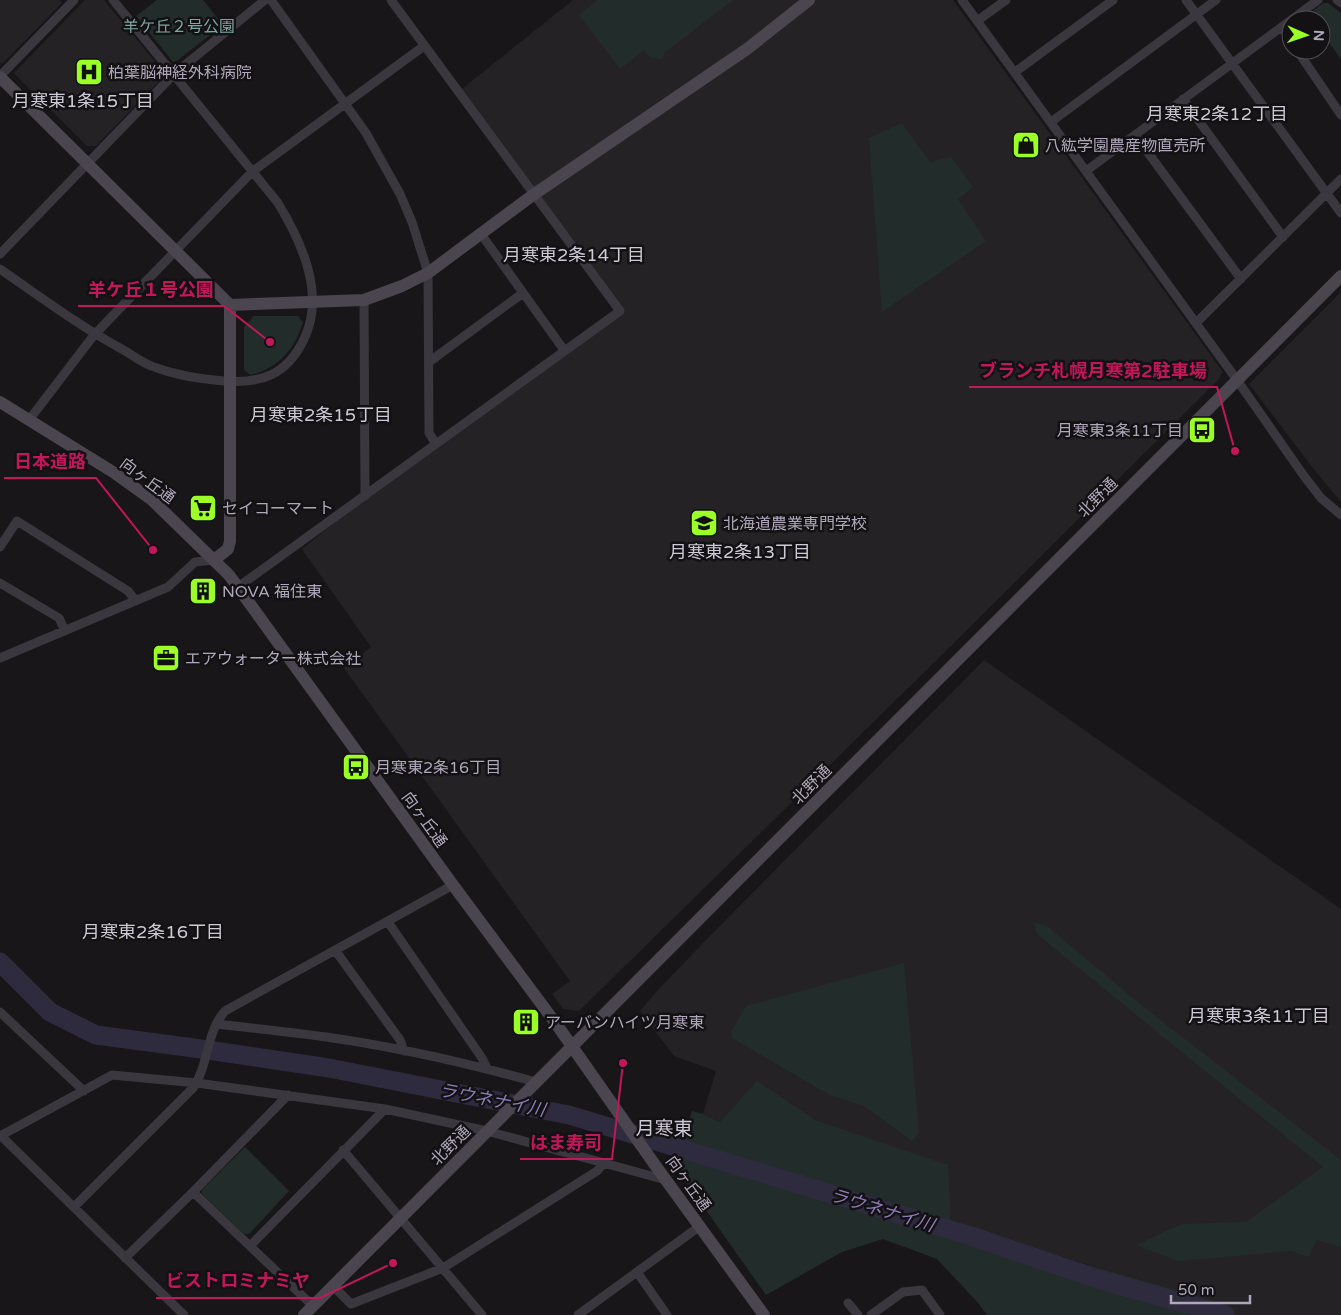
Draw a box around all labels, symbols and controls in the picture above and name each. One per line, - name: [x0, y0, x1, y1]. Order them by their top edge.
- north arrow: [1281, 10, 1331, 60]
- park label: 羊ケ丘２号公園: [123, 17, 235, 37]
- text: N: [1310, 30, 1327, 41]
- hospital icon: 柏葉脳神経外科病院: [74, 57, 104, 87]
- place label: 柏葉脳神経外科病院: [108, 63, 252, 83]
- district label: 月寒東1条15丁目: [12, 90, 154, 112]
- district label: 月寒東2条12丁目: [1146, 103, 1288, 125]
- shop icon: 八紘学園農産物直売所: [1011, 130, 1041, 160]
- place label: 八紘学園農産物直売所: [1045, 136, 1205, 156]
- district label: 月寒東2条14丁目: [503, 244, 645, 266]
- callout: 羊ケ丘１号公園: [78, 273, 224, 306]
- text: 羊ケ丘１号公園: [88, 279, 214, 301]
- callout: ブランチ札幌月寒第2駐車場: [969, 354, 1217, 387]
- text: ブランチ札幌月寒第2駐車場: [979, 360, 1207, 382]
- district label: 月寒東2条15丁目: [250, 404, 392, 426]
- bus stop icon: 月寒東3条11丁目: [1187, 415, 1217, 445]
- place label: 月寒東3条11丁目: [1057, 421, 1183, 441]
- callout: 日本道路: [4, 445, 96, 478]
- text: 日本道路: [14, 451, 86, 473]
- street label: 向ヶ丘通: [116, 454, 179, 508]
- street label: 北野通: [1074, 474, 1122, 522]
- supermarket icon: セイコーマート: [188, 493, 218, 523]
- place label: セイコーマート: [222, 499, 334, 519]
- school or university icon: 北海道農業専門学校: [689, 508, 719, 538]
- place label: 北海道農業専門学校: [723, 514, 867, 534]
- district label: 月寒東2条13丁目: [669, 541, 811, 563]
- building icon: NOVA 福住東: [188, 576, 218, 606]
- place label: NOVA 福住東: [222, 582, 322, 602]
- office icon: エアウォーター株式会社: [151, 643, 181, 673]
- place label: エアウォーター株式会社: [185, 649, 361, 669]
- bus stop icon: 月寒東2条16丁目: [341, 752, 371, 782]
- place label: 月寒東2条16丁目: [375, 758, 501, 778]
- street label: 北野通: [788, 761, 836, 809]
- street label: 向ヶ丘通: [397, 788, 451, 851]
- district label: 月寒東2条16丁目: [82, 921, 224, 943]
- district label: 月寒東3条11丁目: [1188, 1005, 1330, 1027]
- building icon: アーバンハイツ月寒東: [511, 1007, 541, 1037]
- place label: アーバンハイツ月寒東: [545, 1013, 704, 1033]
- water label: ラウネナイ川: [437, 1079, 549, 1121]
- district label: 月寒東: [635, 1118, 693, 1140]
- street label: 北野通: [427, 1122, 475, 1170]
- callout: はま寿司: [520, 1126, 612, 1159]
- text: はま寿司: [530, 1132, 602, 1154]
- street label: 向ヶ丘通: [661, 1152, 715, 1215]
- water label: ラウネナイ川: [827, 1184, 939, 1237]
- callout: ビストロミナミヤ: [156, 1265, 320, 1298]
- text: ビストロミナミヤ: [166, 1270, 310, 1292]
- scale bar: [1171, 1272, 1250, 1304]
- text: 50 m: [1178, 1281, 1215, 1299]

